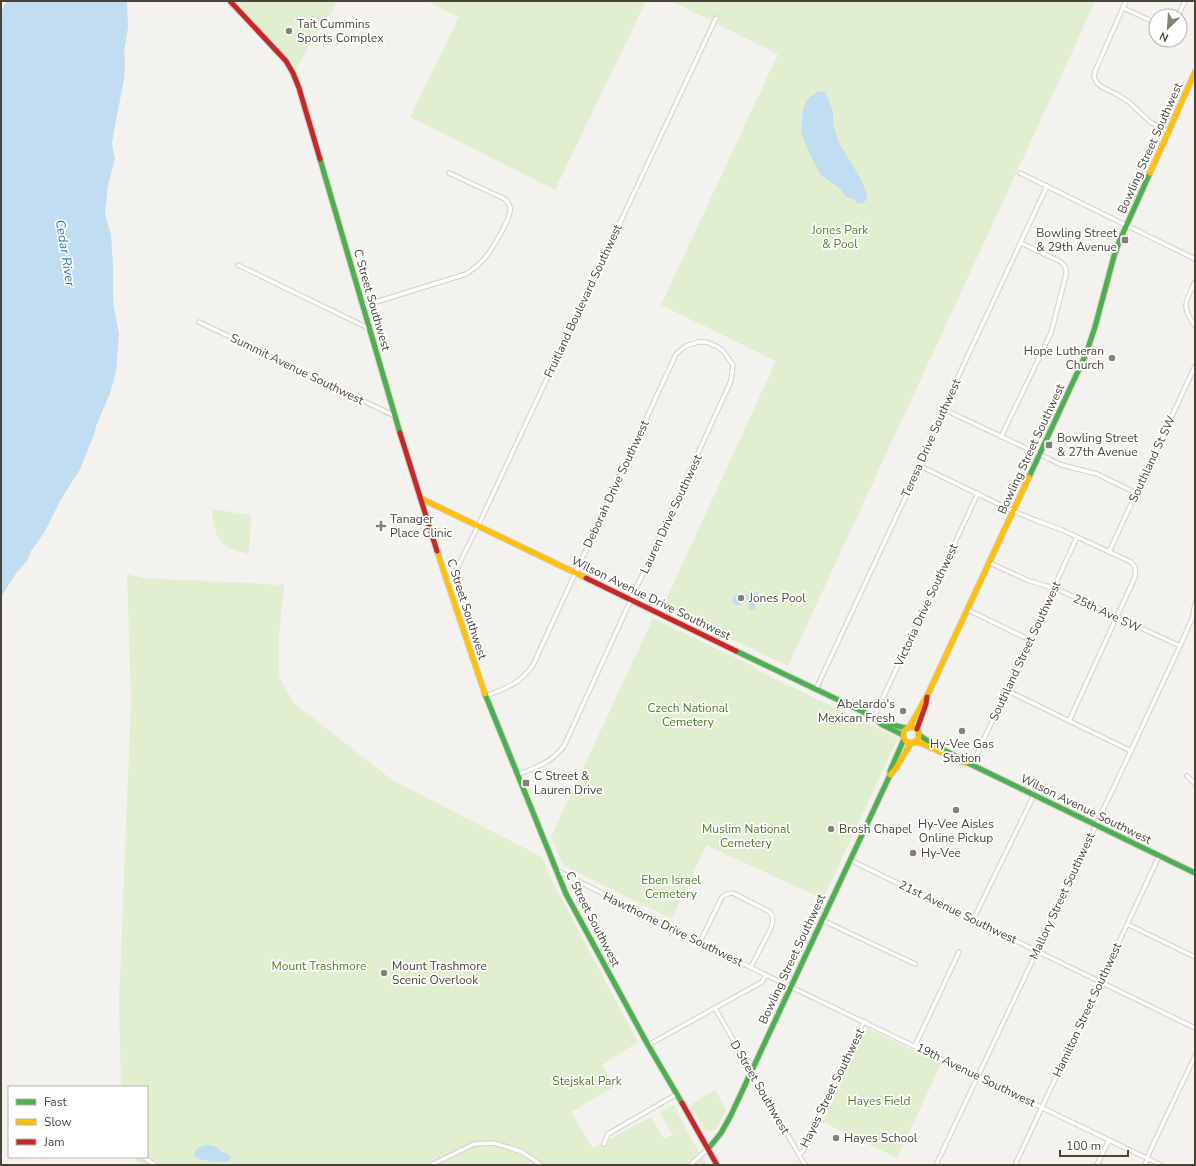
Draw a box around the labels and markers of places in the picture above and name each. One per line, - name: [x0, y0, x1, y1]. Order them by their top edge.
- place label: Tait Cummins Sports Complex: [297, 16, 384, 46]
- marker: Tait Cummins Sports Complex: [284, 26, 294, 36]
- place label: Bowling Street & 29th Avenue: [1036, 225, 1118, 255]
- marker: Bowling Street & 29th Avenue: [1120, 235, 1130, 245]
- place label: Hope Lutheran Church: [1024, 343, 1104, 373]
- marker: Hope Lutheran Church: [1107, 353, 1117, 363]
- place label: Bowling Street & 27th Avenue: [1057, 430, 1139, 460]
- marker: Bowling Street & 27th Avenue: [1044, 440, 1054, 450]
- place label: Tanager Place Clinic: [390, 511, 452, 541]
- marker: Tanager Place Clinic: [375, 520, 387, 532]
- place label: Jones Pool: [748, 590, 806, 606]
- marker: Jones Pool: [736, 593, 746, 603]
- place label: Abelardo's Mexican Fresh: [818, 696, 895, 726]
- marker: Abelardo's Mexican Fresh: [898, 706, 908, 716]
- marker: Hy-Vee Gas Station: [957, 726, 967, 736]
- place label: Hy-Vee Gas Station: [930, 736, 994, 766]
- place label: C Street & Lauren Drive: [534, 768, 603, 798]
- marker: C Street & Lauren Drive: [521, 778, 531, 788]
- marker: Hy-Vee Aisles Online Pickup: [951, 805, 961, 815]
- place label: Hy-Vee Aisles Online Pickup: [918, 816, 994, 846]
- place label: Brosh Chapel: [839, 821, 912, 837]
- marker: Brosh Chapel: [826, 824, 836, 834]
- place label: Hy-Vee: [921, 845, 961, 861]
- marker: Hy-Vee: [908, 848, 918, 858]
- place label: Mount Trashmore Scenic Overlook: [392, 958, 487, 988]
- marker: Mount Trashmore Scenic Overlook: [379, 968, 389, 978]
- place label: Hayes School: [844, 1130, 918, 1146]
- marker: Hayes School: [831, 1133, 841, 1143]

